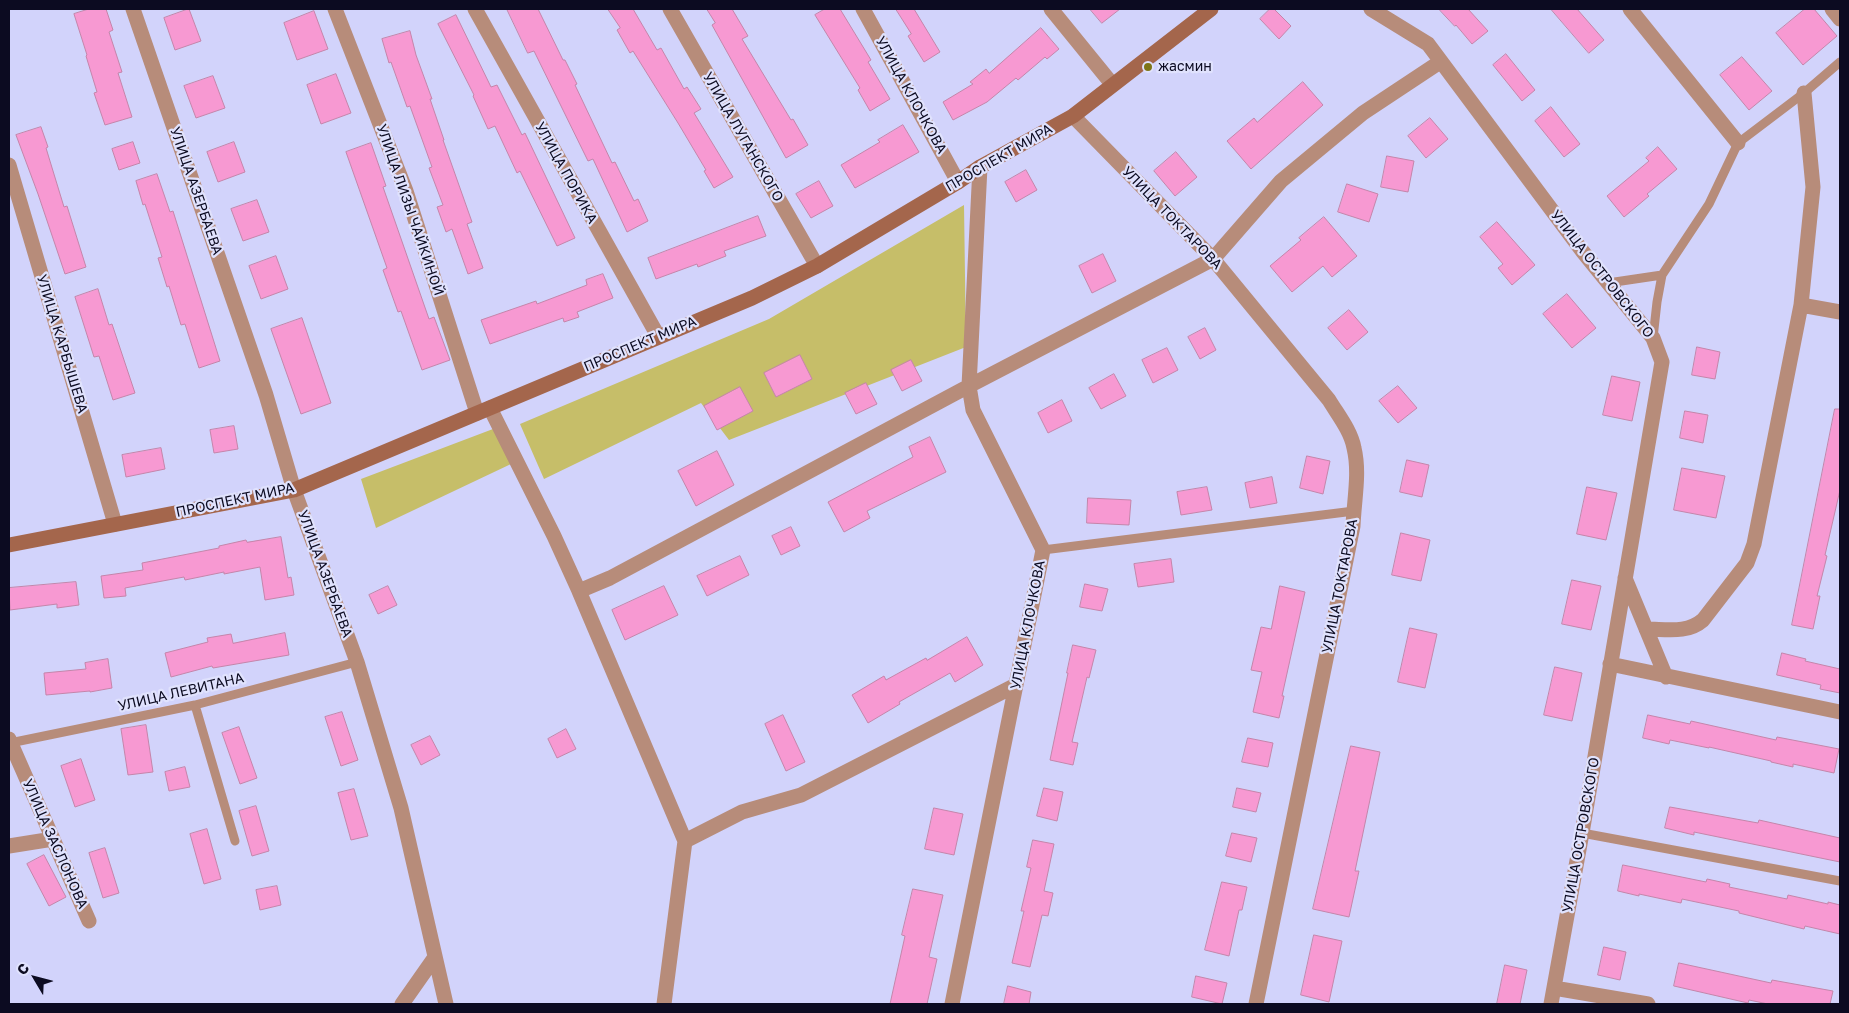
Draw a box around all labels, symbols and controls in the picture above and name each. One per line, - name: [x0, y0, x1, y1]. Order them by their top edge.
- street label: УЛИЦА КЛОЧКОВА: [872, 33, 950, 157]
- place label: жасмин: [1158, 59, 1212, 75]
- marker: жасмин: [1142, 61, 1154, 73]
- street label: УЛИЦА ЛУГАНСКОГО: [699, 69, 787, 205]
- street label: УЛИЦА ПОРИКА: [531, 119, 601, 227]
- street label: ПРОСПЕКТ МИРА: [943, 121, 1055, 195]
- street label: УЛИЦА ЛИЗЫ ЧАЙКИНОЙ: [373, 122, 447, 298]
- street label: УЛИЦА АЗЕРБАЕВА: [166, 125, 226, 257]
- street label: УЛИЦА ТОКТАРОВА: [1118, 163, 1226, 273]
- street label: УЛИЦА ОСТРОВСКОГО: [1547, 207, 1657, 341]
- street label: УЛИЦА КАРБЫШЕВА: [33, 273, 91, 415]
- street label: ПРОСПЕКТ МИРА: [581, 313, 699, 375]
- street label: ПРОСПЕКТ МИРА: [174, 479, 296, 521]
- street label: УЛИЦА АЗЕРБАЕВА: [294, 508, 356, 640]
- street label: УЛИЦА ТОКТАРОВА: [1319, 517, 1361, 655]
- street label: УЛИЦА КЛОЧКОВА: [1007, 559, 1049, 691]
- street label: УЛИЦА ЛЕВИТАНА: [116, 669, 246, 715]
- street label: УЛИЦА ОСТРОВСКОГО: [1559, 756, 1603, 914]
- street label: УЛИЦА ЗАСЛОНОВА: [19, 776, 91, 912]
- north arrow: [10, 953, 60, 1003]
- text: С: [13, 960, 32, 978]

